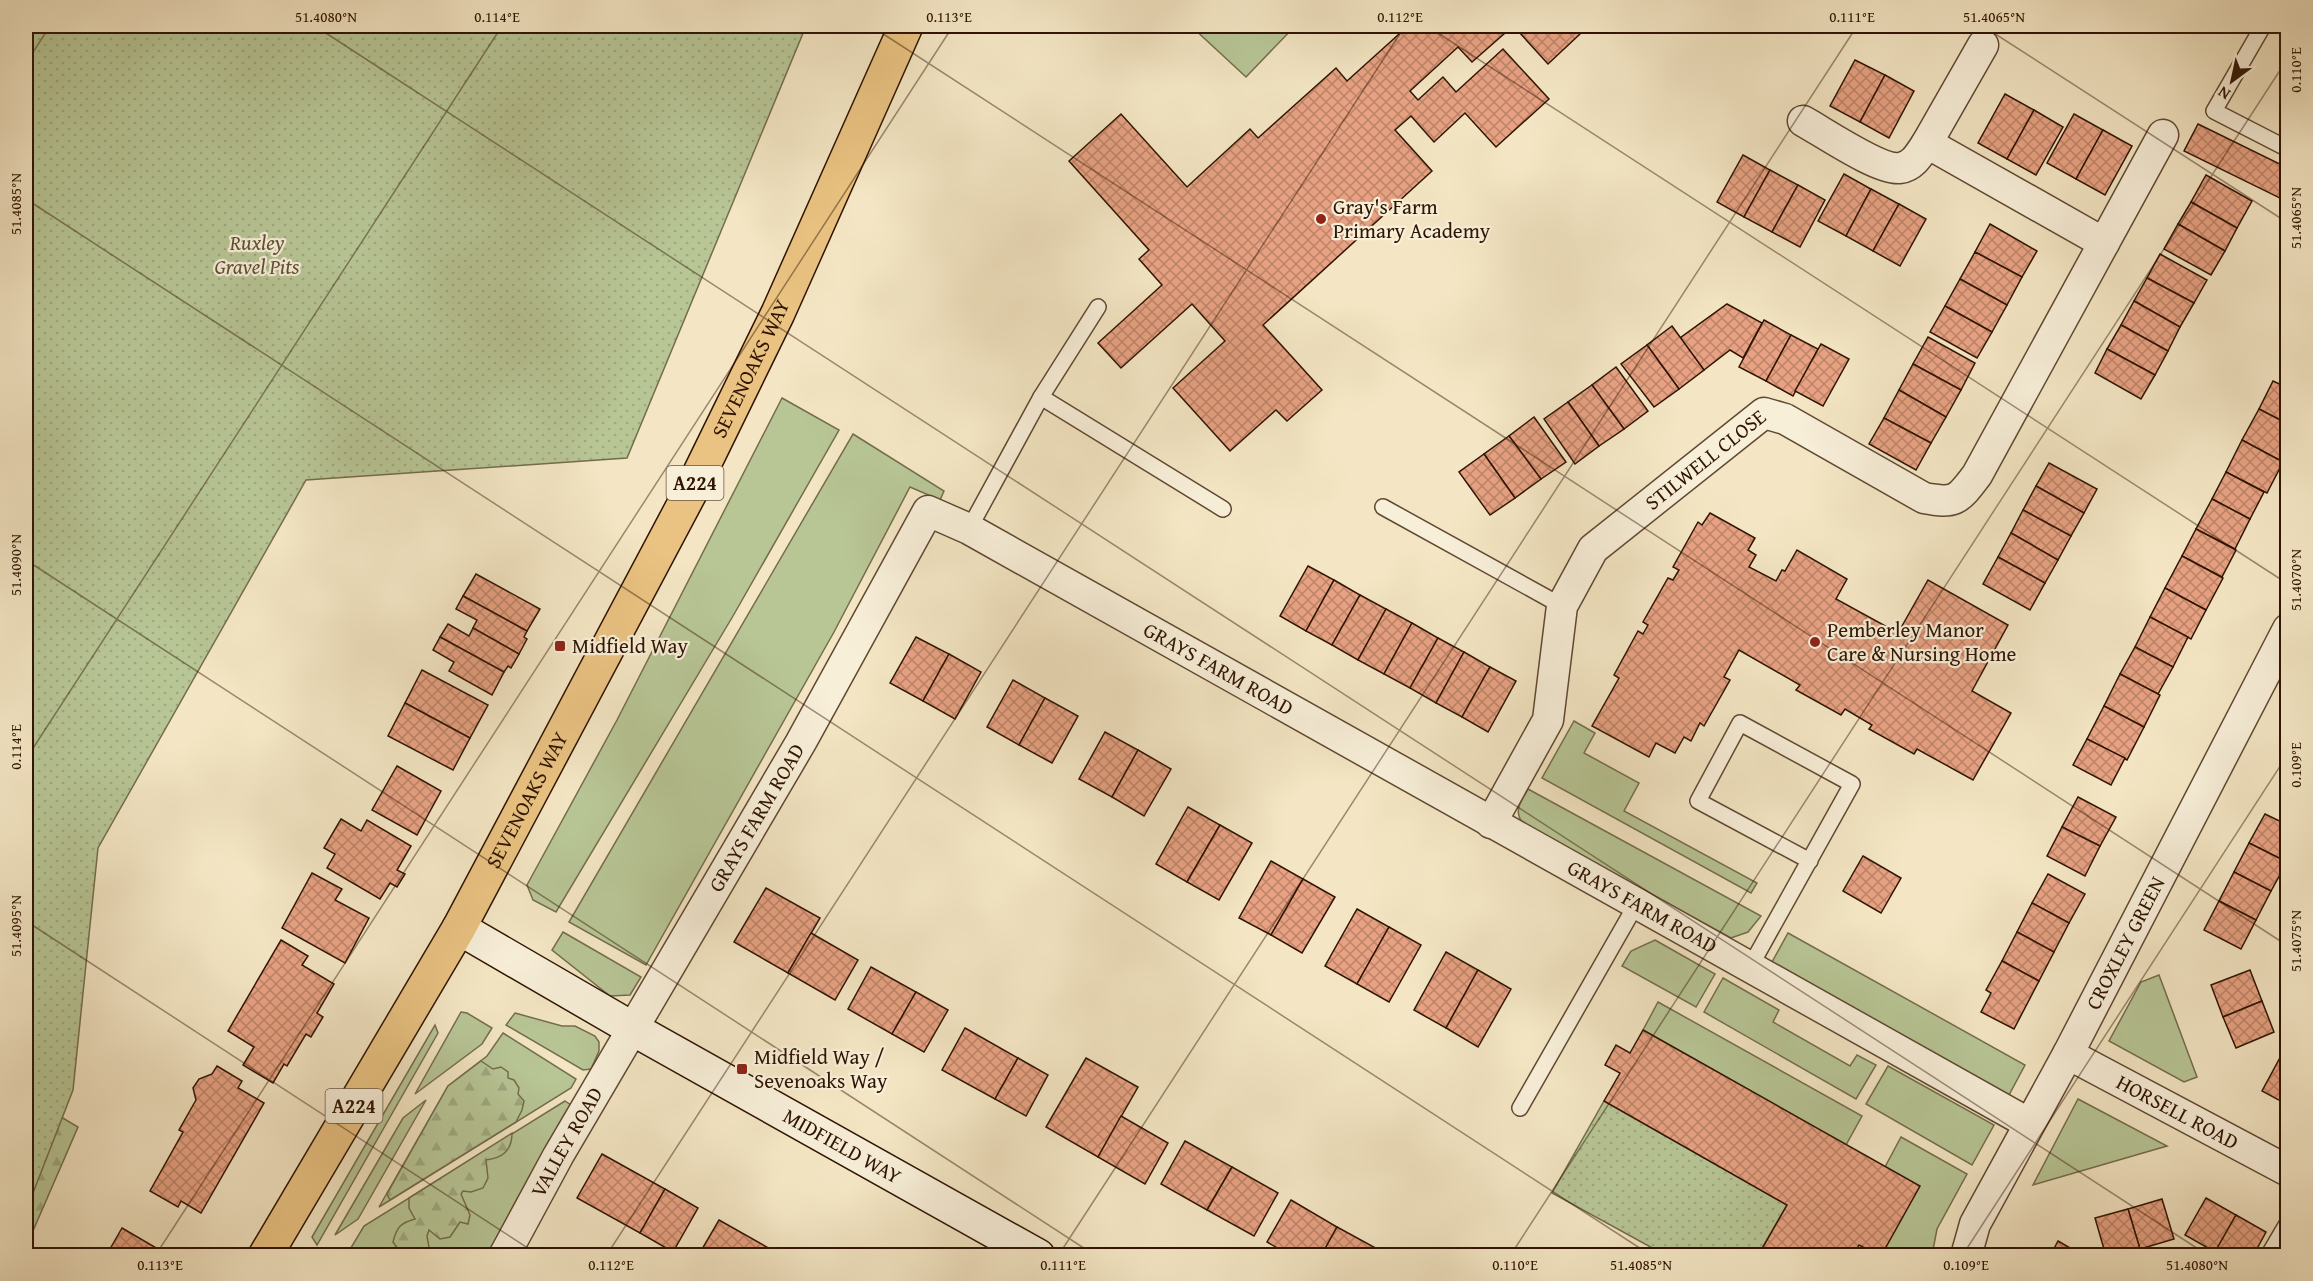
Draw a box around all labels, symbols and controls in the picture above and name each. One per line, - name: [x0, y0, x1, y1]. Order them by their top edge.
- text: 51.4080°N: [295, 6, 357, 27]
- text: 0.114°E: [474, 6, 520, 27]
- text: 0.113°E: [926, 6, 972, 27]
- text: 0.112°E: [1377, 6, 1423, 27]
- text: 0.111°E: [1829, 6, 1875, 27]
- text: 51.4065°N: [1963, 6, 2025, 27]
- text: 0.110°E: [2285, 47, 2306, 93]
- north arrow: [2202, 51, 2262, 111]
- text: N: [2213, 80, 2235, 107]
- text: 51.4085°N: [5, 173, 26, 235]
- text: 51.4065°N: [2285, 187, 2306, 249]
- place label: Gray's Farm Primary Academy: [1333, 191, 1491, 246]
- marker: Gray's Farm Primary Academy: [1314, 212, 1328, 226]
- park label: Ruxley Gravel Pits: [215, 227, 300, 282]
- street label: SEVENOAKS WAY: [703, 294, 797, 443]
- street label: STILWELL CLOSE: [1638, 401, 1773, 517]
- road number: A224: [666, 466, 724, 500]
- text: 51.4090°N: [5, 534, 26, 596]
- text: 51.4070°N: [2285, 549, 2306, 611]
- street label: GRAYS FARM ROAD: [1138, 614, 1299, 723]
- place label: Pemberley Manor Care & Nursing Home: [1827, 614, 2017, 669]
- place label: Midfield Way: [572, 630, 688, 661]
- marker: Pemberley Manor Care & Nursing Home: [1808, 635, 1822, 649]
- marker: Midfield Way: [553, 639, 567, 653]
- text: 0.114°E: [5, 724, 26, 770]
- street label: SEVENOAKS WAY: [477, 725, 576, 874]
- street label: GRAYS FARM ROAD: [700, 737, 812, 898]
- text: 0.109°E: [2285, 742, 2306, 788]
- street label: GRAYS FARM ROAD: [1562, 852, 1723, 961]
- street label: CROXLEY GREEN: [2078, 870, 2173, 1015]
- text: 51.4095°N: [5, 895, 26, 957]
- text: 51.4075°N: [2285, 910, 2306, 972]
- place label: Midfield Way / Sevenoaks Way: [754, 1041, 888, 1096]
- marker: Midfield Way / Sevenoaks Way: [735, 1062, 749, 1076]
- street label: HORSELL ROAD: [2111, 1067, 2244, 1157]
- street label: VALLEY ROAD: [523, 1081, 610, 1203]
- road number: A224: [326, 1089, 382, 1123]
- street label: MIDFIELD WAY: [778, 1100, 908, 1192]
- text: 0.113°E: [137, 1254, 183, 1275]
- text: 0.112°E: [588, 1254, 634, 1275]
- text: 0.111°E: [1040, 1254, 1086, 1275]
- text: 0.110°E: [1492, 1254, 1538, 1275]
- text: 51.4085°N: [1610, 1254, 1672, 1275]
- text: 0.109°E: [1943, 1254, 1989, 1275]
- text: 51.4080°N: [2166, 1254, 2228, 1275]

